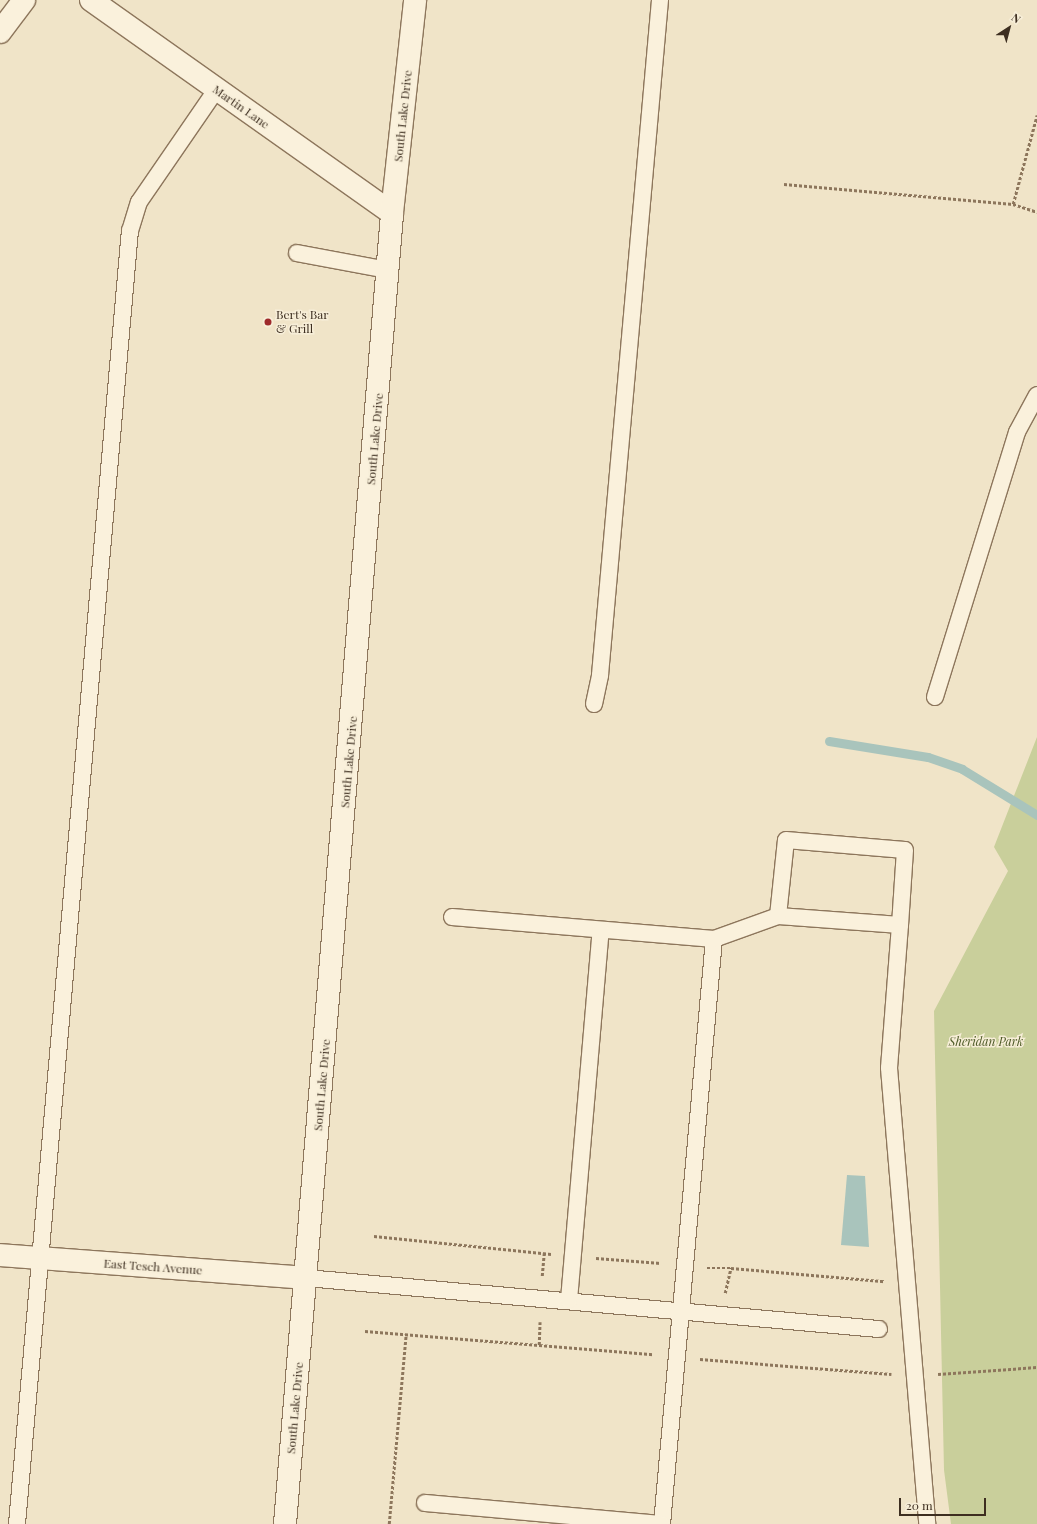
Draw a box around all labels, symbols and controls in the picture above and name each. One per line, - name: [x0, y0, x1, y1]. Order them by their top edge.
- north arrow: [989, 8, 1029, 48]
- text: N: [1009, 9, 1024, 26]
- street label: South Lake Drive: [391, 69, 415, 163]
- street label: Martin Lane: [210, 82, 272, 132]
- place label: Bert's Bar & Grill: [276, 308, 329, 336]
- marker: Bert's Bar & Grill: [263, 317, 273, 327]
- street label: South Lake Drive: [364, 393, 386, 485]
- street label: South Lake Drive: [338, 716, 360, 808]
- park label: Sheridan Park: [949, 1035, 1023, 1049]
- street label: South Lake Drive: [311, 1039, 333, 1131]
- street label: East Tesch Avenue: [103, 1256, 203, 1278]
- street label: South Lake Drive: [284, 1362, 306, 1454]
- scale bar: [901, 1490, 988, 1516]
- text: 20 m: [906, 1497, 933, 1513]

